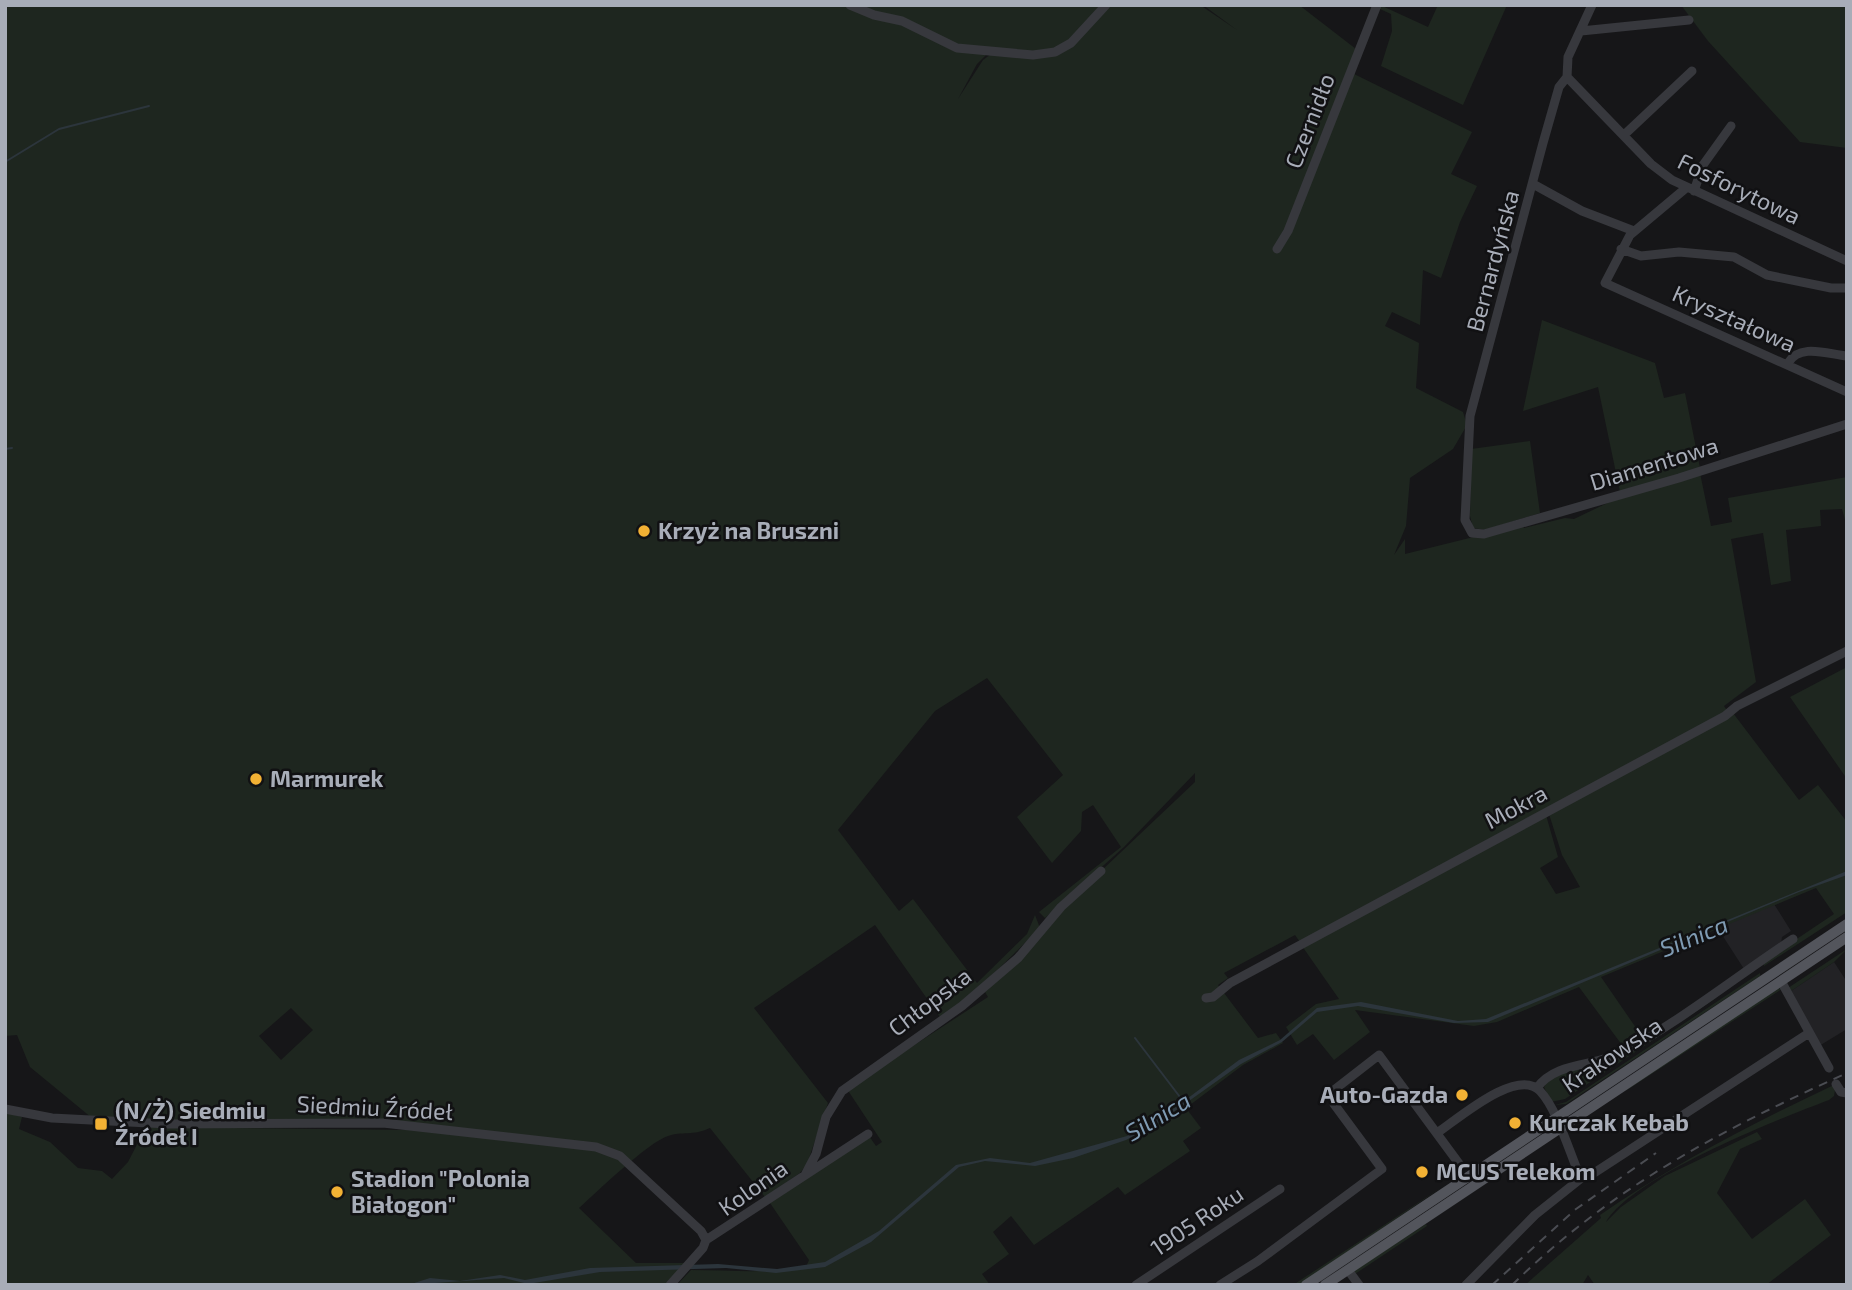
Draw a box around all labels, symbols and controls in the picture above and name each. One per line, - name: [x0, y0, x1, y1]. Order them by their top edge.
- street label: Czernidło: [1278, 69, 1340, 172]
- street label: Fosforytowa: [1674, 146, 1805, 230]
- street label: Bernardyńska: [1460, 187, 1524, 335]
- street label: Kryształowa: [1668, 278, 1800, 358]
- street label: Diamentowa: [1586, 430, 1721, 496]
- place label: Krzyż na Bruszni: [658, 516, 839, 544]
- marker: Krzyż na Bruszni: [636, 523, 652, 539]
- place label: Marmurek: [270, 764, 383, 792]
- marker: Marmurek: [248, 771, 264, 787]
- street label: Mokra: [1479, 778, 1552, 834]
- water label: Silnica: [1655, 909, 1732, 962]
- street label: Chłopska: [882, 961, 976, 1041]
- street label: Krakowska: [1556, 1010, 1667, 1098]
- place label: Auto-Gazda: [1320, 1080, 1448, 1108]
- water label: Silnica: [1119, 1085, 1195, 1147]
- marker: Auto-Gazda: [1454, 1087, 1470, 1103]
- street label: Siedmiu Źródeł: [296, 1089, 454, 1125]
- place label: (N/Ż) Siedmiu Źródeł I: [115, 1096, 266, 1150]
- place label: Kurczak Kebab: [1529, 1108, 1689, 1136]
- marker: Kurczak Kebab: [1507, 1115, 1523, 1131]
- marker: (N/Ż) Siedmiu Źródeł I: [93, 1116, 109, 1132]
- street label: Kolonia: [712, 1153, 792, 1221]
- place label: MCUS Telekom: [1436, 1157, 1596, 1185]
- place label: Stadion "Polonia Białogon": [351, 1164, 530, 1218]
- marker: MCUS Telekom: [1414, 1164, 1430, 1180]
- street label: 1905 Roku: [1145, 1179, 1248, 1261]
- marker: Stadion "Polonia Białogon": [329, 1184, 345, 1200]

